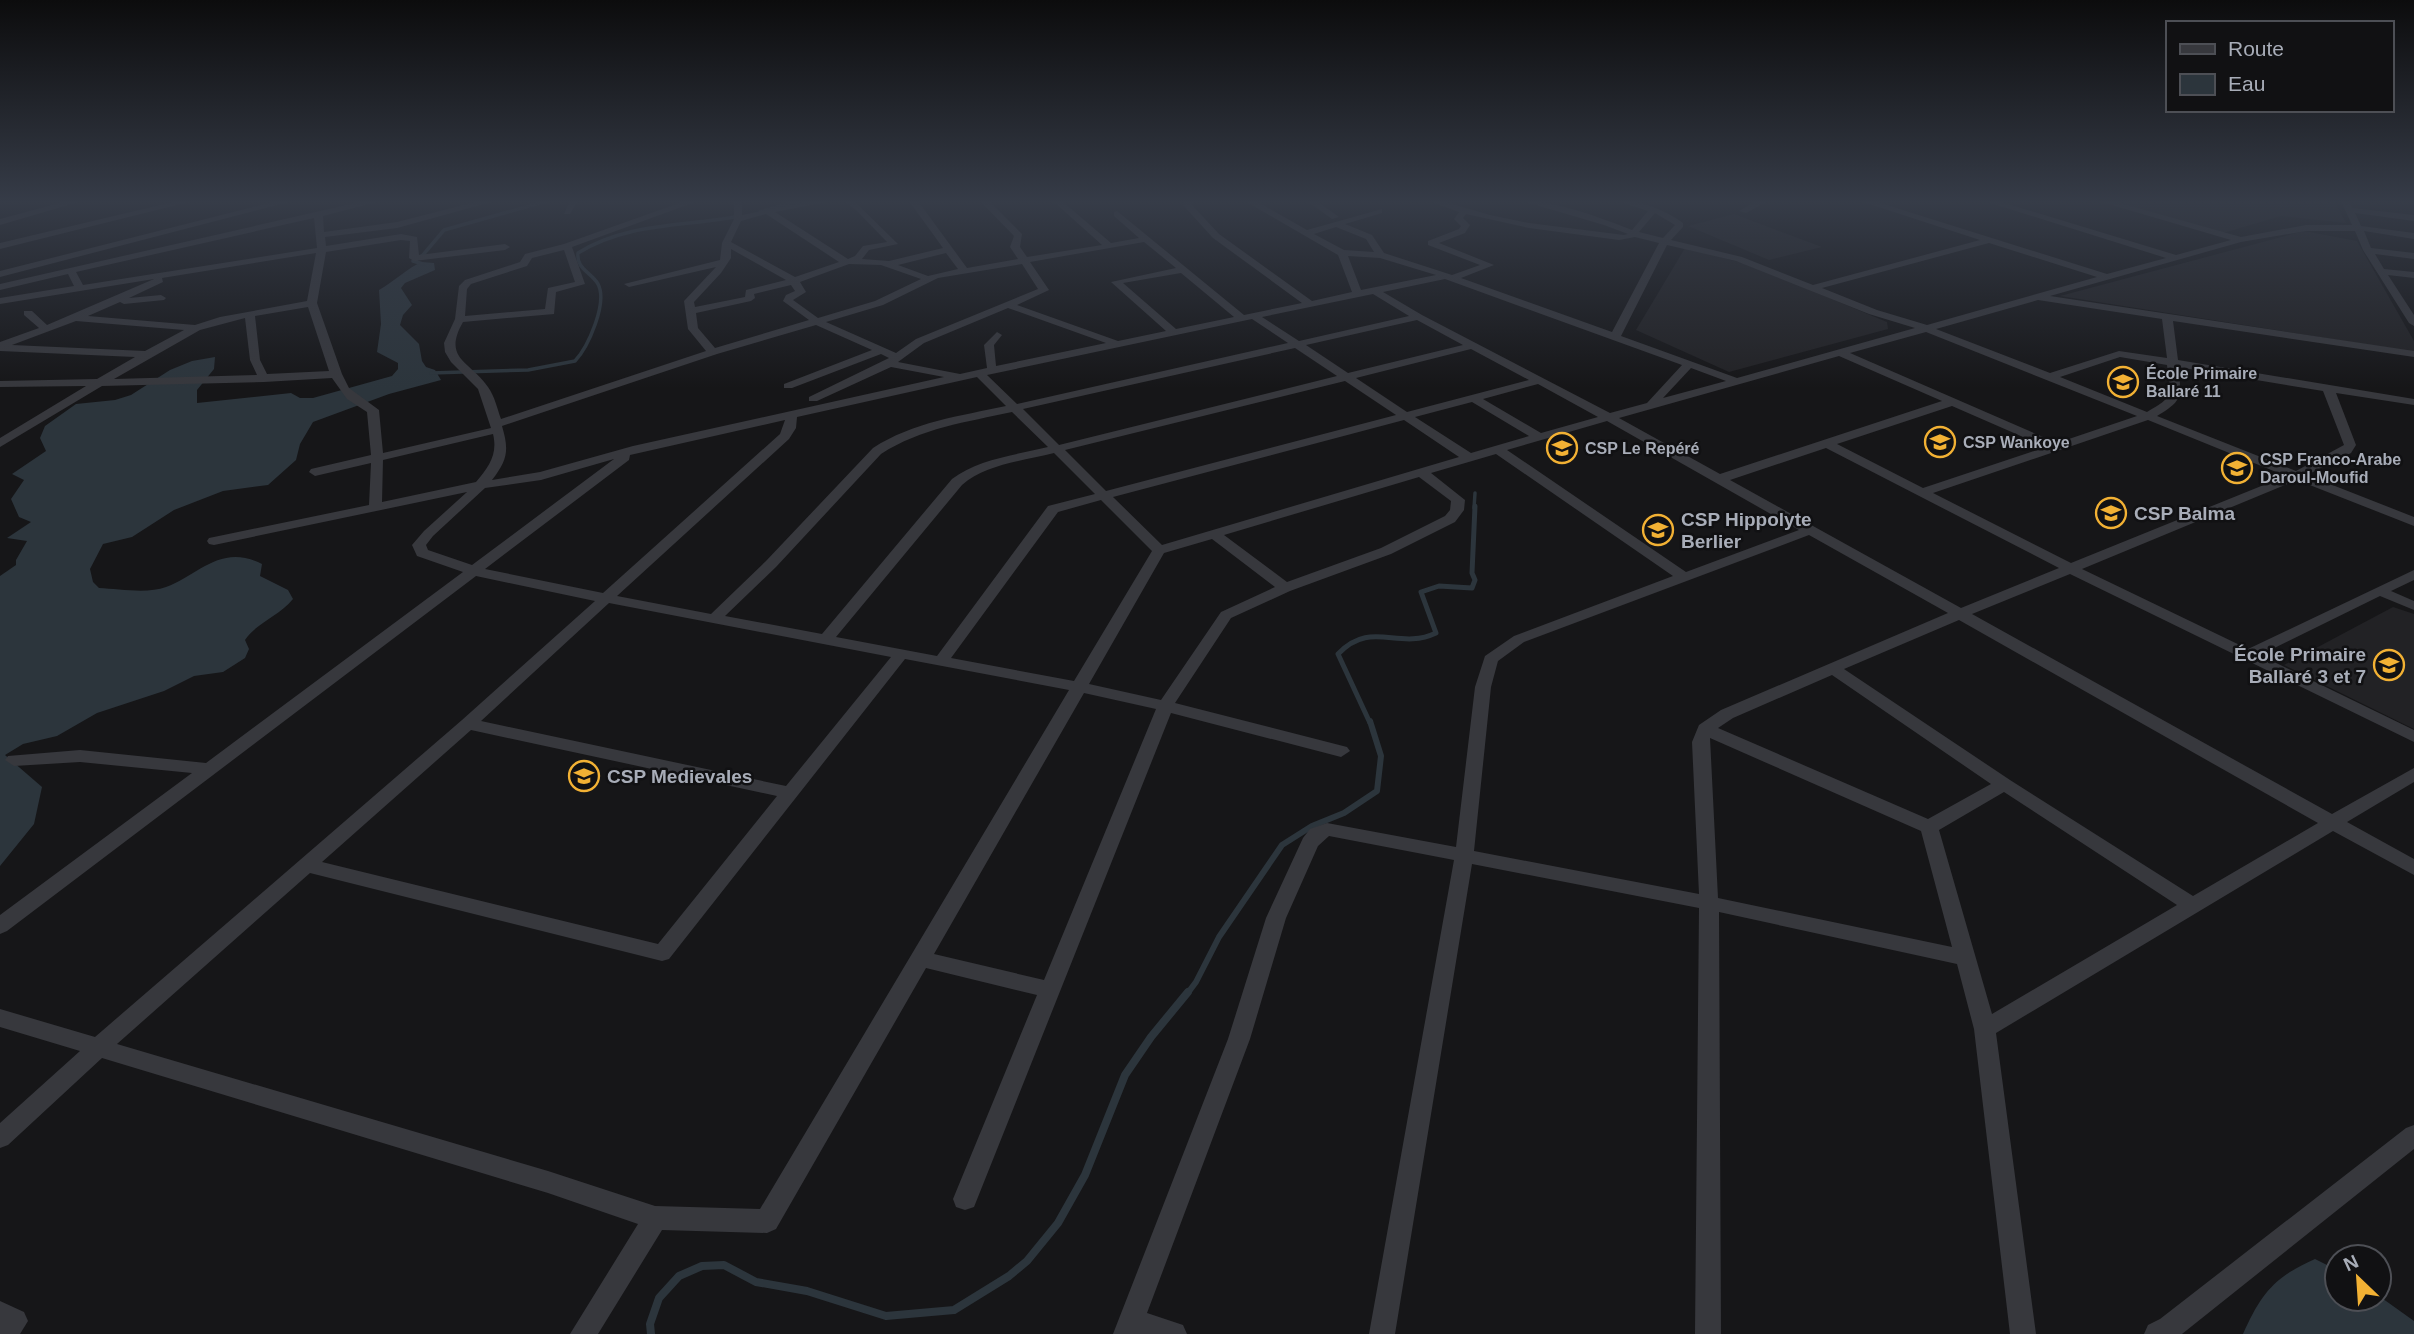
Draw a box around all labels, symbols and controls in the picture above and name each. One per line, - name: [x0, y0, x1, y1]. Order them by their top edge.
- legend: [2166, 21, 2393, 112]
- text: Route: [2228, 37, 2284, 60]
- text: Eau: [2228, 72, 2265, 95]
- place label: École Primaire Ballaré 11: [2146, 364, 2257, 400]
- school or university icon: École Primaire Ballaré 11: [2106, 365, 2140, 399]
- school or university icon: CSP Wankoye: [1923, 425, 1957, 459]
- school or university icon: CSP Le Repéré: [1545, 431, 1579, 465]
- place label: CSP Wankoye: [1963, 434, 2070, 451]
- place label: CSP Le Repéré: [1585, 440, 1700, 457]
- school or university icon: CSP Franco-Arabe Daroul-Moufid: [2220, 451, 2254, 485]
- place label: CSP Franco-Arabe Daroul-Moufid: [2260, 451, 2401, 486]
- school or university icon: CSP Balma: [2094, 496, 2128, 530]
- place label: CSP Balma: [2134, 503, 2235, 524]
- place label: CSP Hippolyte Berlier: [1681, 509, 1812, 552]
- school or university icon: CSP Hippolyte Berlier: [1641, 513, 1675, 547]
- place label: École Primaire Ballaré 3 et 7: [2234, 644, 2366, 687]
- school or university icon: École Primaire Ballaré 3 et 7: [2372, 648, 2406, 682]
- school or university icon: CSP Medievales: [567, 759, 601, 793]
- place label: CSP Medievales: [607, 766, 752, 787]
- north arrow: [2323, 1243, 2393, 1313]
- text: N: [2340, 1251, 2362, 1275]

